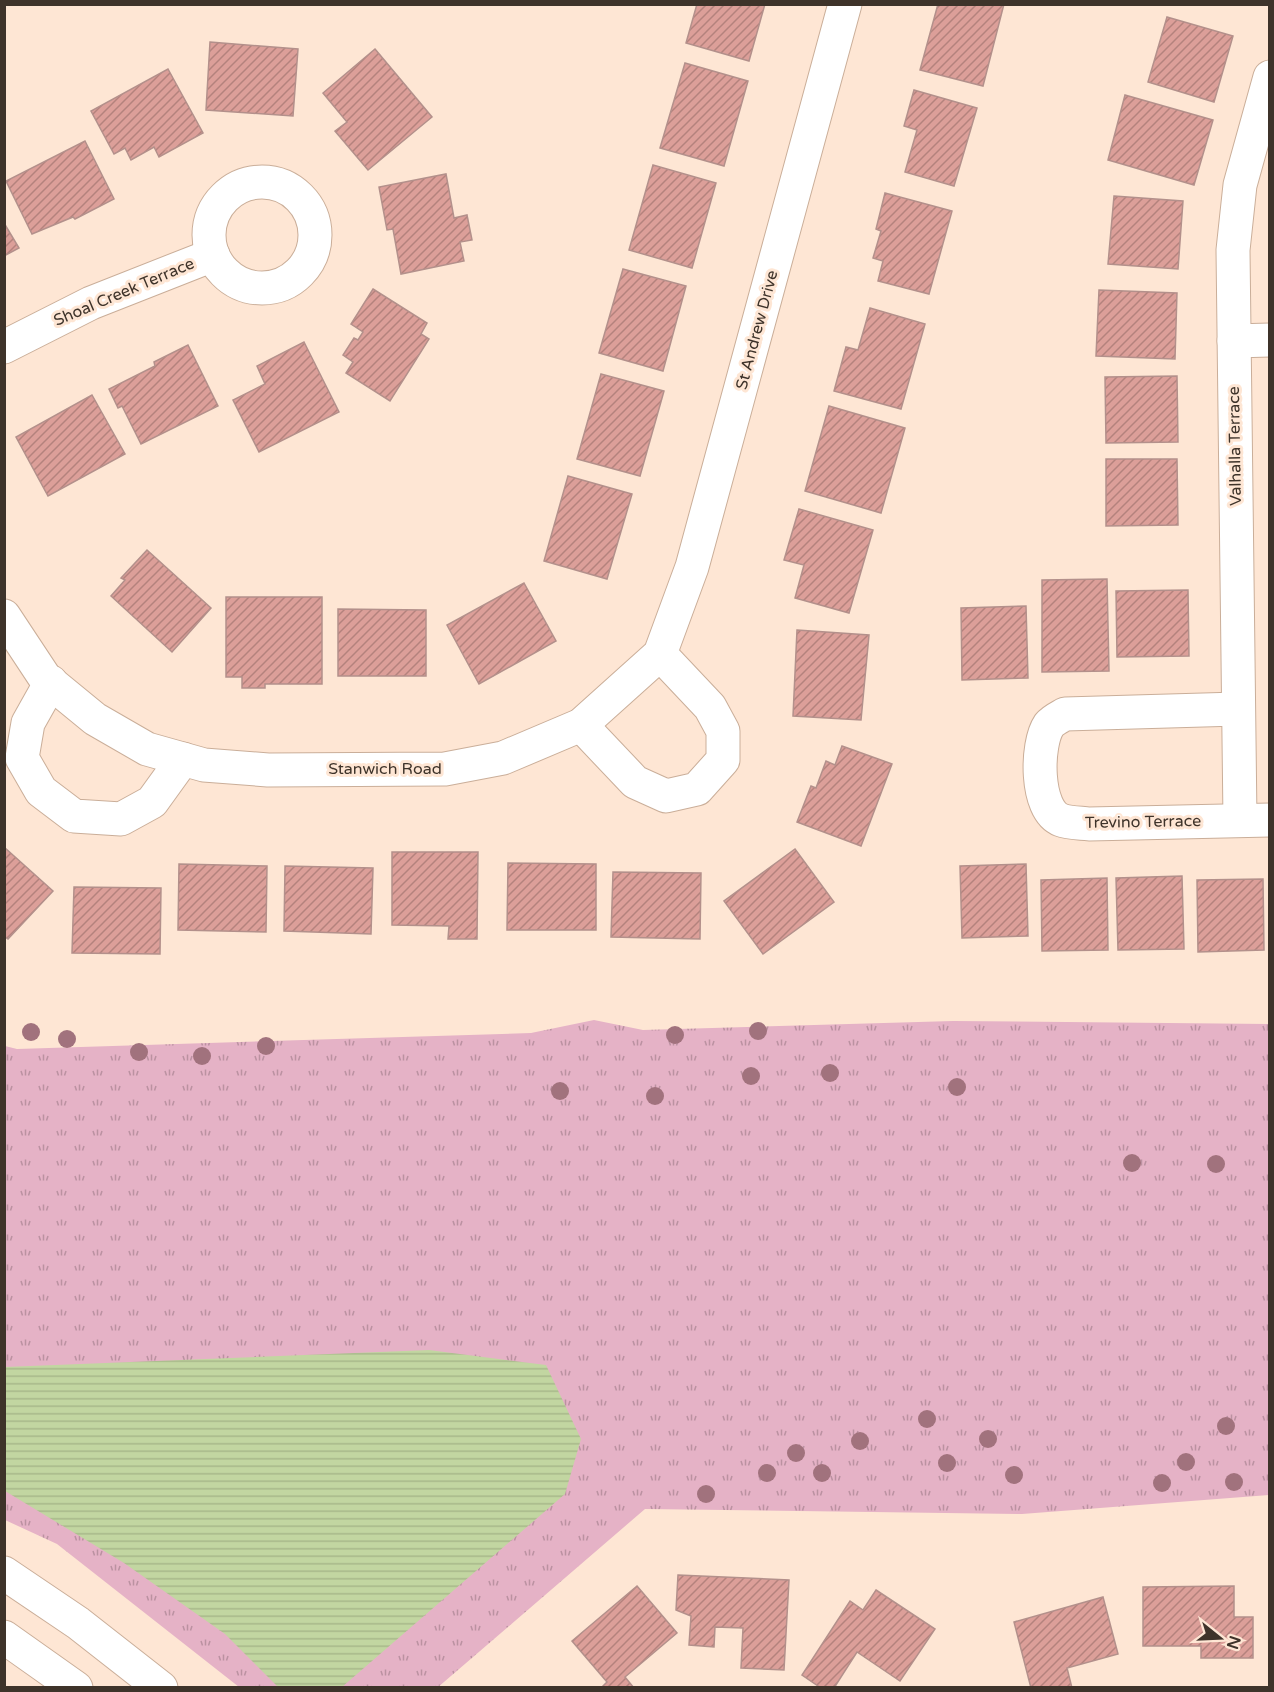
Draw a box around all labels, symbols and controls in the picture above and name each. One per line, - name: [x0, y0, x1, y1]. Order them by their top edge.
- street label: Shoal Creek Terrace: [51, 253, 197, 331]
- street label: St Andrew Drive: [731, 268, 783, 392]
- street label: Valhalla Terrace: [1224, 386, 1246, 506]
- street label: Stanwich Road: [328, 759, 442, 779]
- street label: Trevino Terrace: [1085, 811, 1201, 833]
- north arrow: [1190, 1608, 1250, 1668]
- text: N: [1222, 1633, 1245, 1652]

